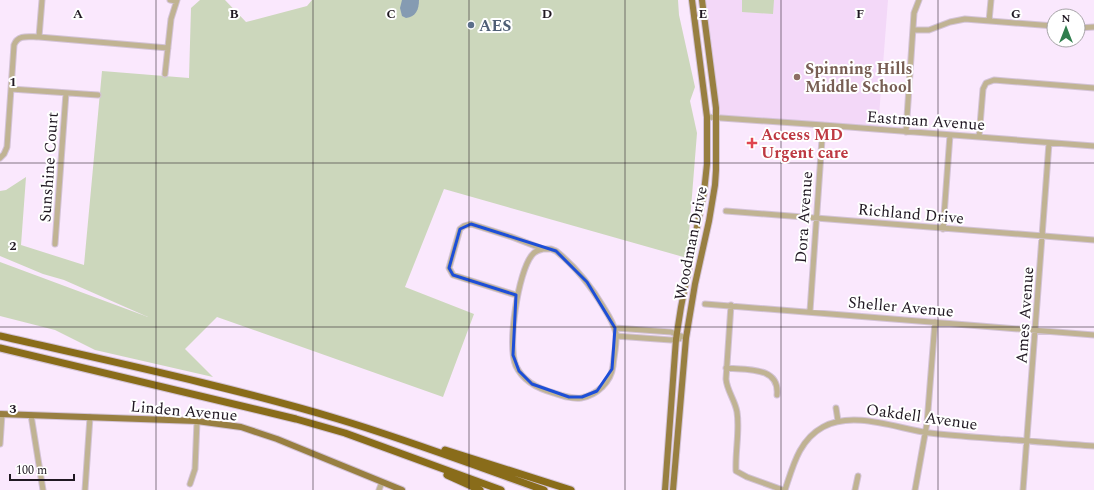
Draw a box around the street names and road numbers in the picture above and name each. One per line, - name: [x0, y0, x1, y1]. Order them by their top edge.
- street label: Eastman Avenue: [866, 105, 986, 137]
- street label: Sunshine Court: [33, 111, 65, 223]
- street label: Dora Avenue: [789, 170, 819, 264]
- street label: Woodman Drive: [668, 184, 714, 302]
- street label: Richland Drive: [857, 197, 965, 231]
- street label: Ames Avenue: [1010, 266, 1040, 364]
- street label: Sheller Avenue: [847, 290, 955, 324]
- street label: Linden Avenue: [129, 394, 238, 428]
- street label: Oakdell Avenue: [865, 397, 979, 437]

